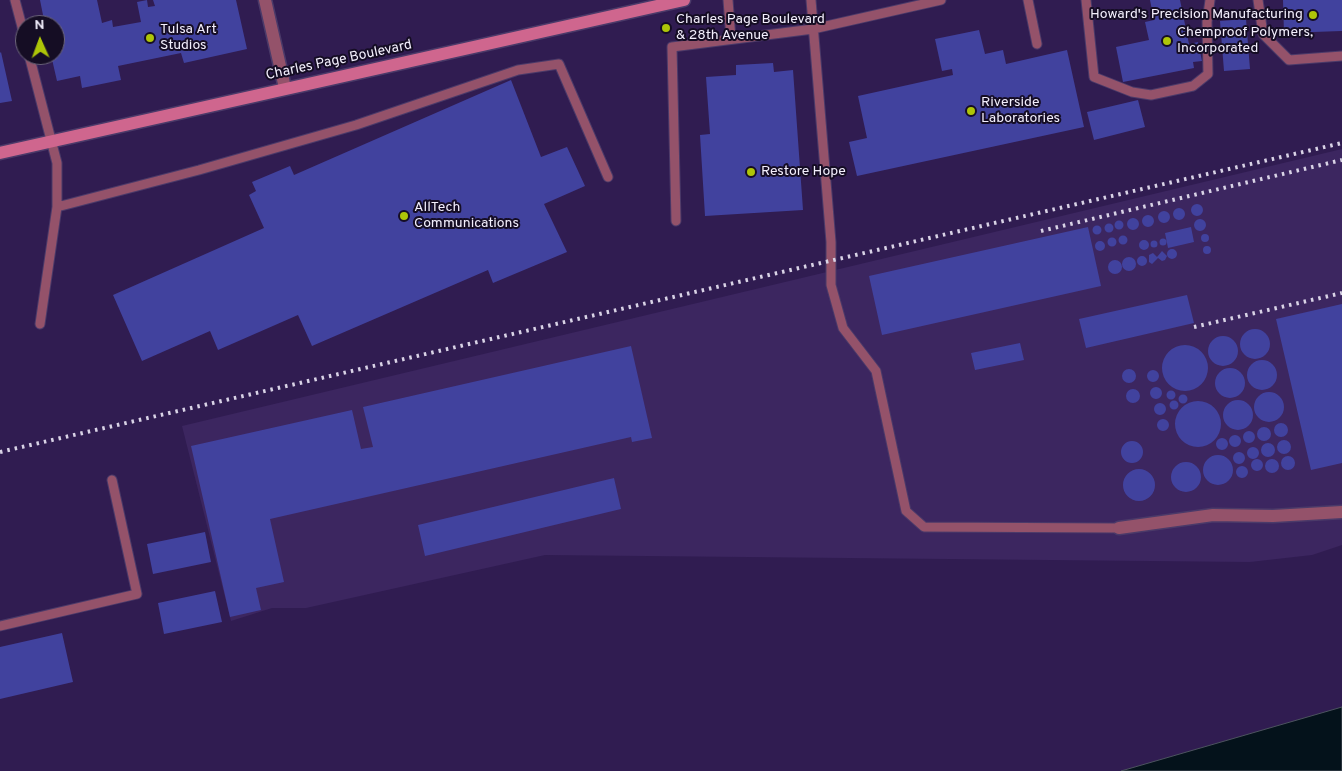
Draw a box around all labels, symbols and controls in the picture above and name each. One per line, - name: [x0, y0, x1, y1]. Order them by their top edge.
- place label: Howard's Precision Manufacturing: [1090, 7, 1303, 23]
- marker: Howard's Precision Manufacturing: [1307, 9, 1319, 21]
- place label: Charles Page Boulevard & 28th Avenue: [676, 12, 825, 44]
- north arrow: [15, 15, 65, 65]
- text: N: [34, 17, 45, 34]
- place label: Tulsa Art Studios: [160, 22, 217, 54]
- marker: Charles Page Boulevard & 28th Avenue: [660, 22, 672, 34]
- place label: Chemproof Polymers, Incorporated: [1177, 25, 1313, 58]
- marker: Tulsa Art Studios: [144, 32, 156, 44]
- marker: Chemproof Polymers, Incorporated: [1161, 35, 1173, 47]
- street label: Charles Page Boulevard: [264, 37, 414, 85]
- place label: Riverside Laboratories: [981, 95, 1060, 128]
- marker: Riverside Laboratories: [965, 105, 977, 117]
- place label: Restore Hope: [761, 164, 846, 180]
- marker: Restore Hope: [745, 166, 757, 178]
- place label: AllTech Communications: [414, 200, 519, 232]
- marker: AllTech Communications: [398, 210, 410, 222]

